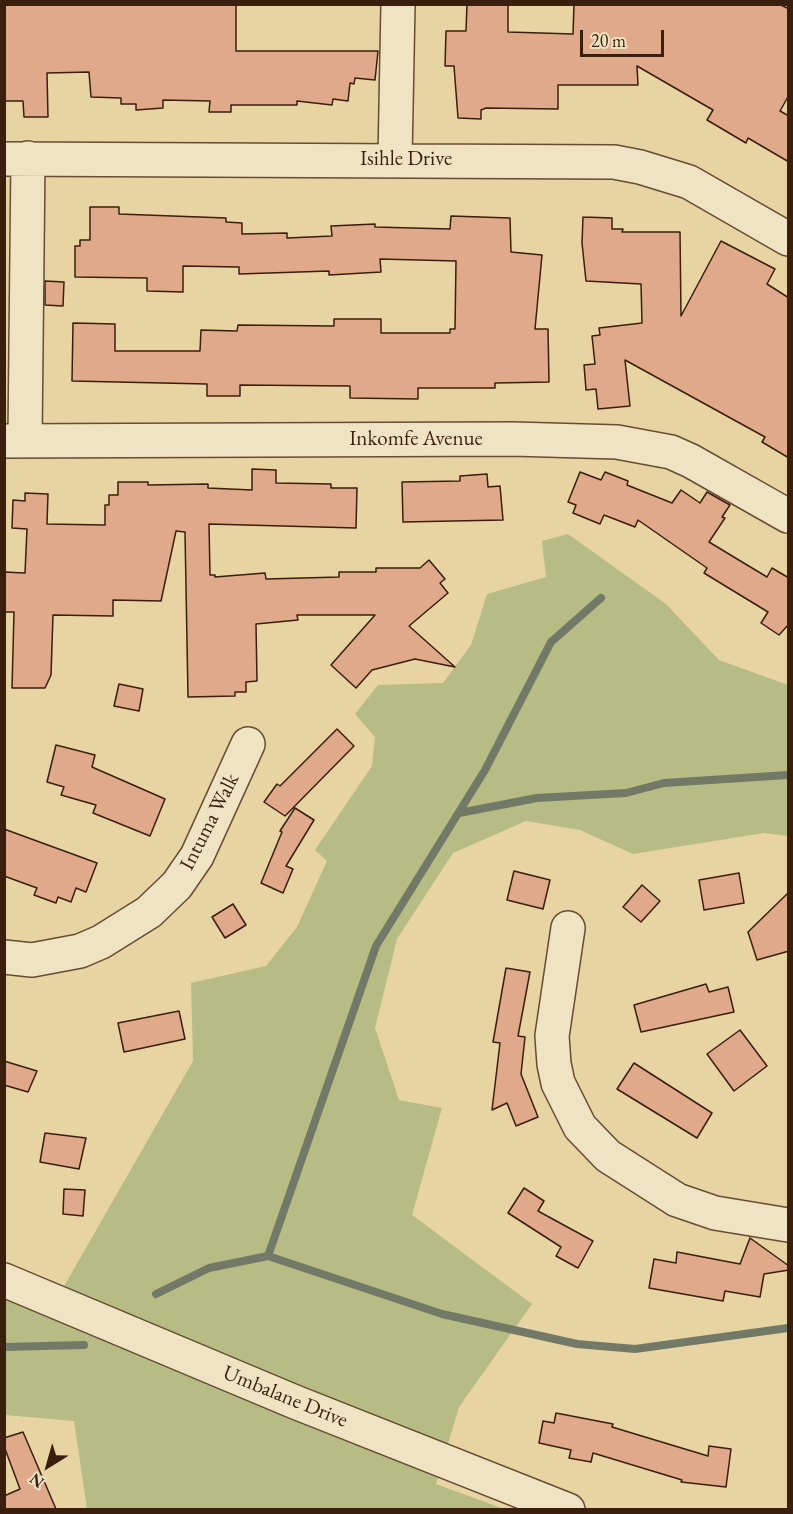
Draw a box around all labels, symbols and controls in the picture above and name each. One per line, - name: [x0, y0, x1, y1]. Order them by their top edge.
- scale bar: [583, 18, 667, 56]
- text: 20 m: [591, 29, 626, 52]
- street label: Isihle Drive: [360, 146, 452, 172]
- street label: Inkomfe Avenue: [349, 426, 483, 452]
- street label: Intuma Walk: [175, 769, 245, 875]
- street label: Umbalane Drive: [219, 1361, 351, 1433]
- north arrow: [18, 1436, 78, 1496]
- text: N: [25, 1468, 48, 1493]

